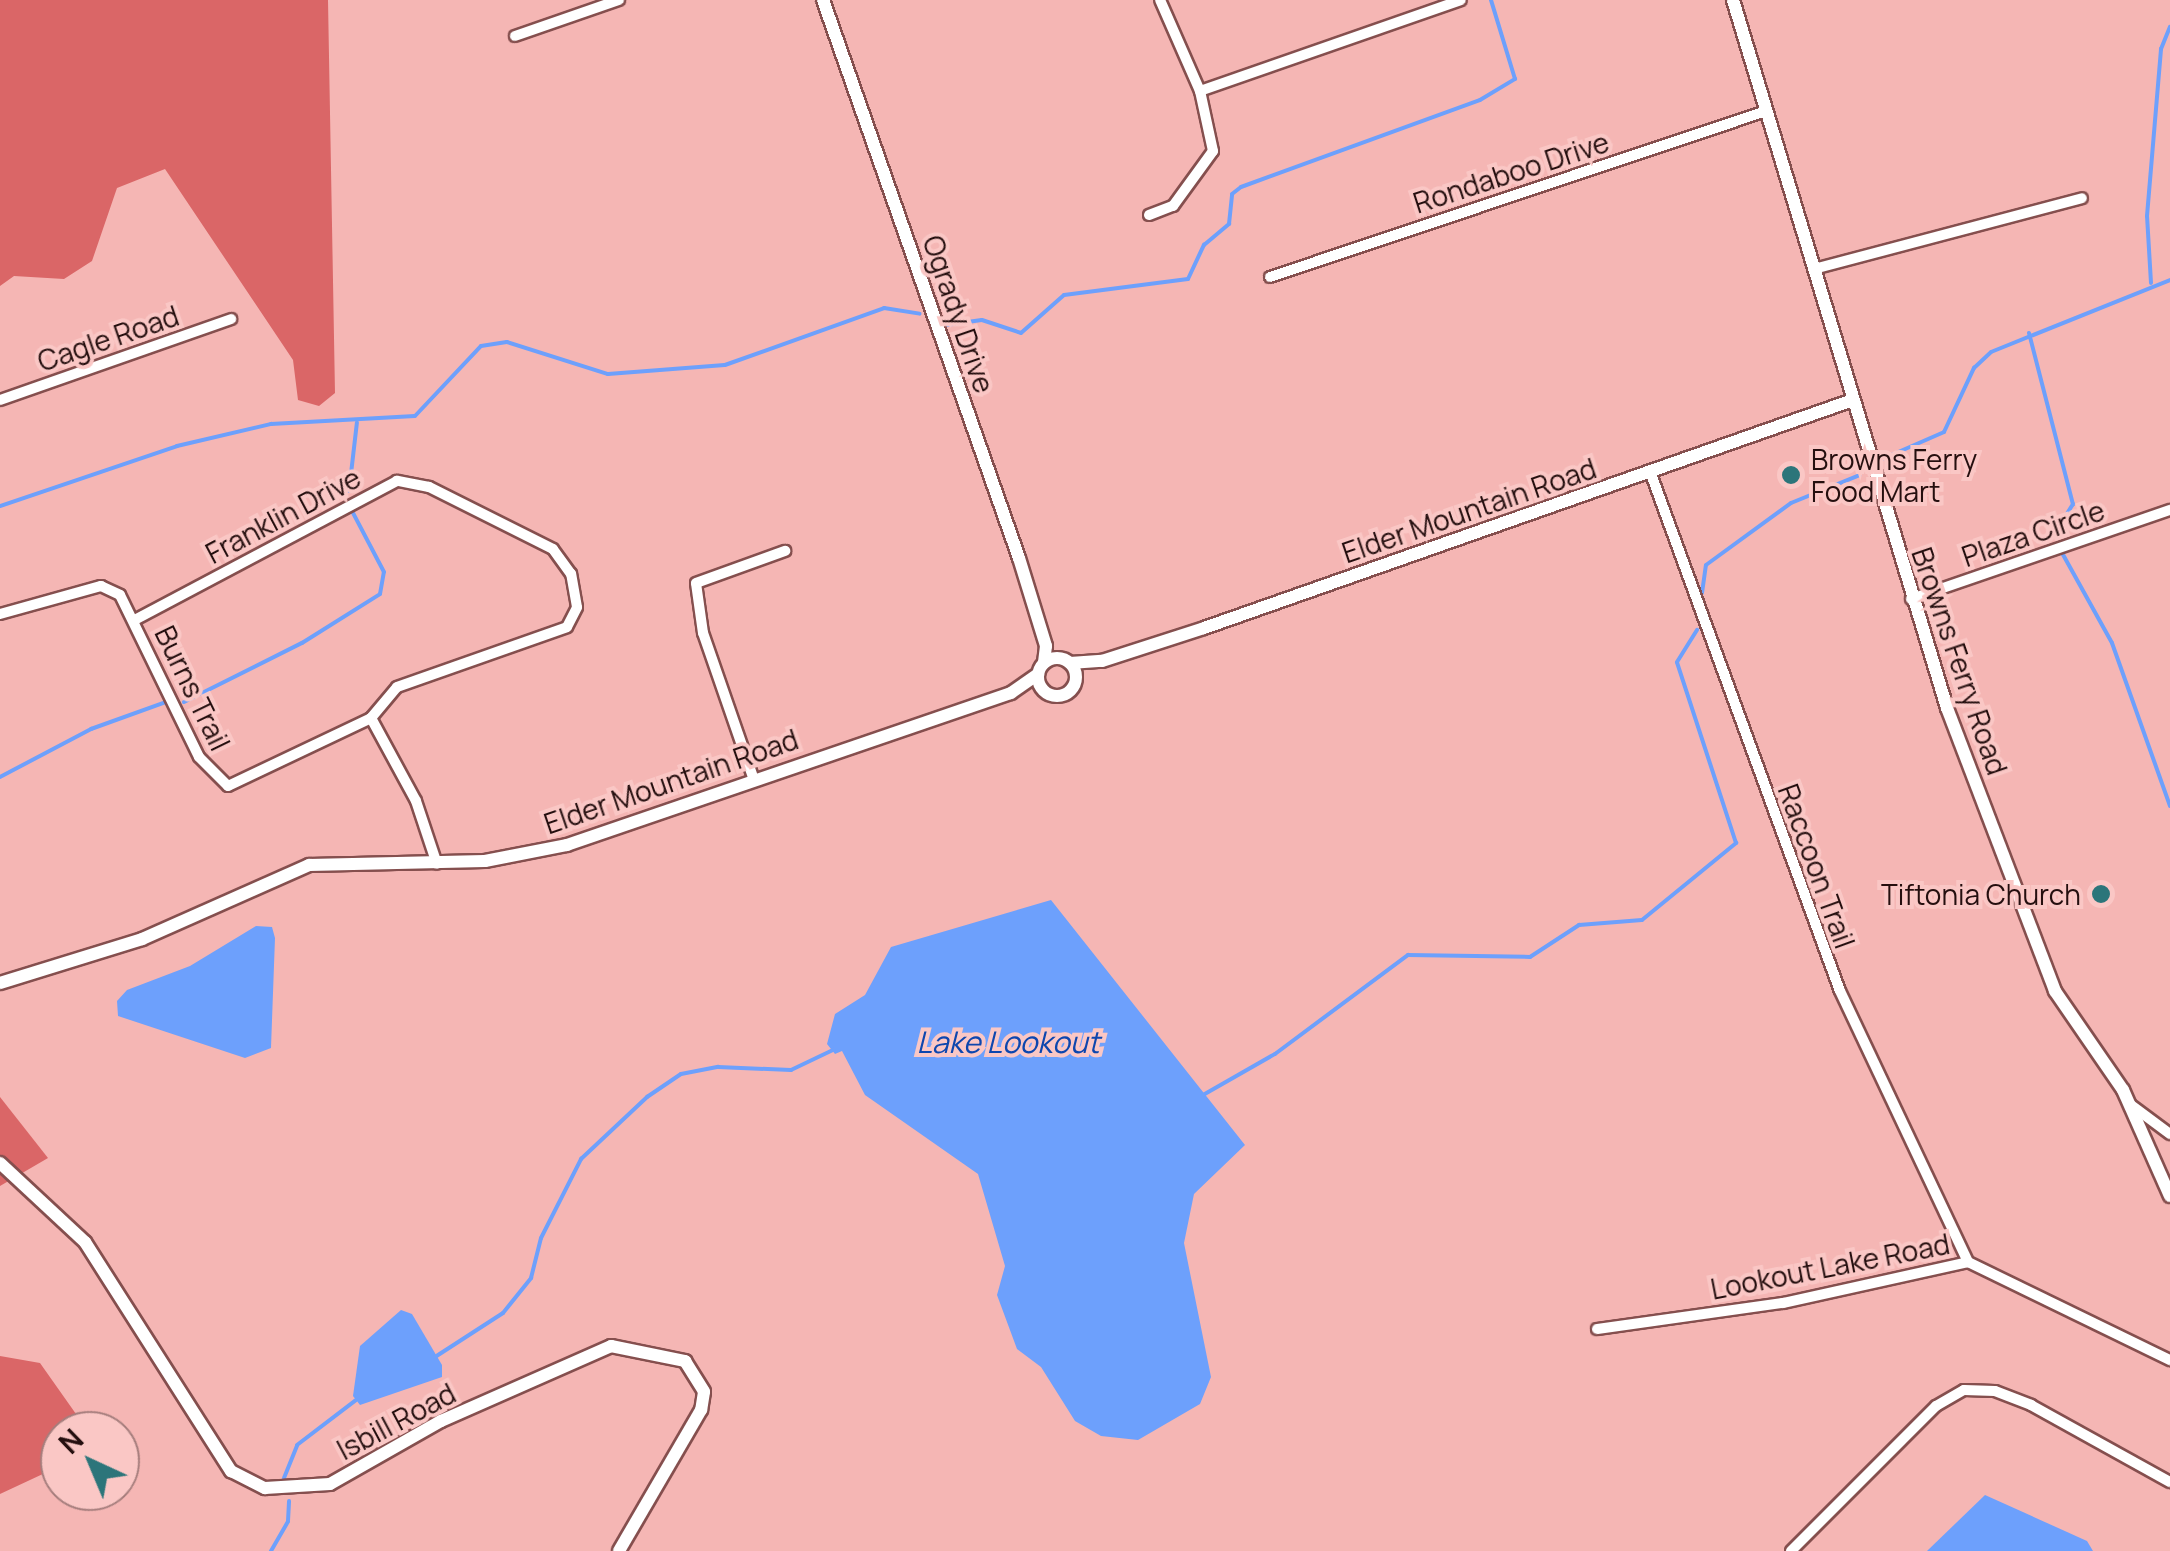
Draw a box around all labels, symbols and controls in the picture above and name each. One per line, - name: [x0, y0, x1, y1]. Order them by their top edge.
- street label: Rondaboo Drive: [1409, 125, 1613, 219]
- street label: Ogrady Drive: [916, 231, 1002, 397]
- street label: Cagle Road: [33, 298, 183, 378]
- place label: Browns Ferry Food Mart: [1811, 442, 1977, 508]
- street label: Elder Mountain Road: [1338, 451, 1600, 569]
- street label: Franklin Drive: [200, 460, 366, 570]
- marker: Browns Ferry Food Mart: [1780, 464, 1802, 486]
- street label: Plaza Circle: [1957, 493, 2109, 573]
- street label: Browns Ferry Road: [1905, 543, 2015, 779]
- street label: Burns Trail: [148, 620, 238, 756]
- street label: Elder Mountain Road: [540, 722, 802, 840]
- street label: Raccoon Trail: [1772, 779, 1862, 953]
- place label: Tiftonia Church: [1881, 877, 2081, 911]
- marker: Tiftonia Church: [2090, 883, 2112, 905]
- water label: Lake Lookout: [916, 1024, 1100, 1060]
- street label: Lookout Lake Road: [1708, 1226, 1952, 1306]
- street label: Isbill Road: [331, 1376, 461, 1466]
- north arrow: [40, 1411, 140, 1511]
- text: N: [50, 1420, 91, 1462]

